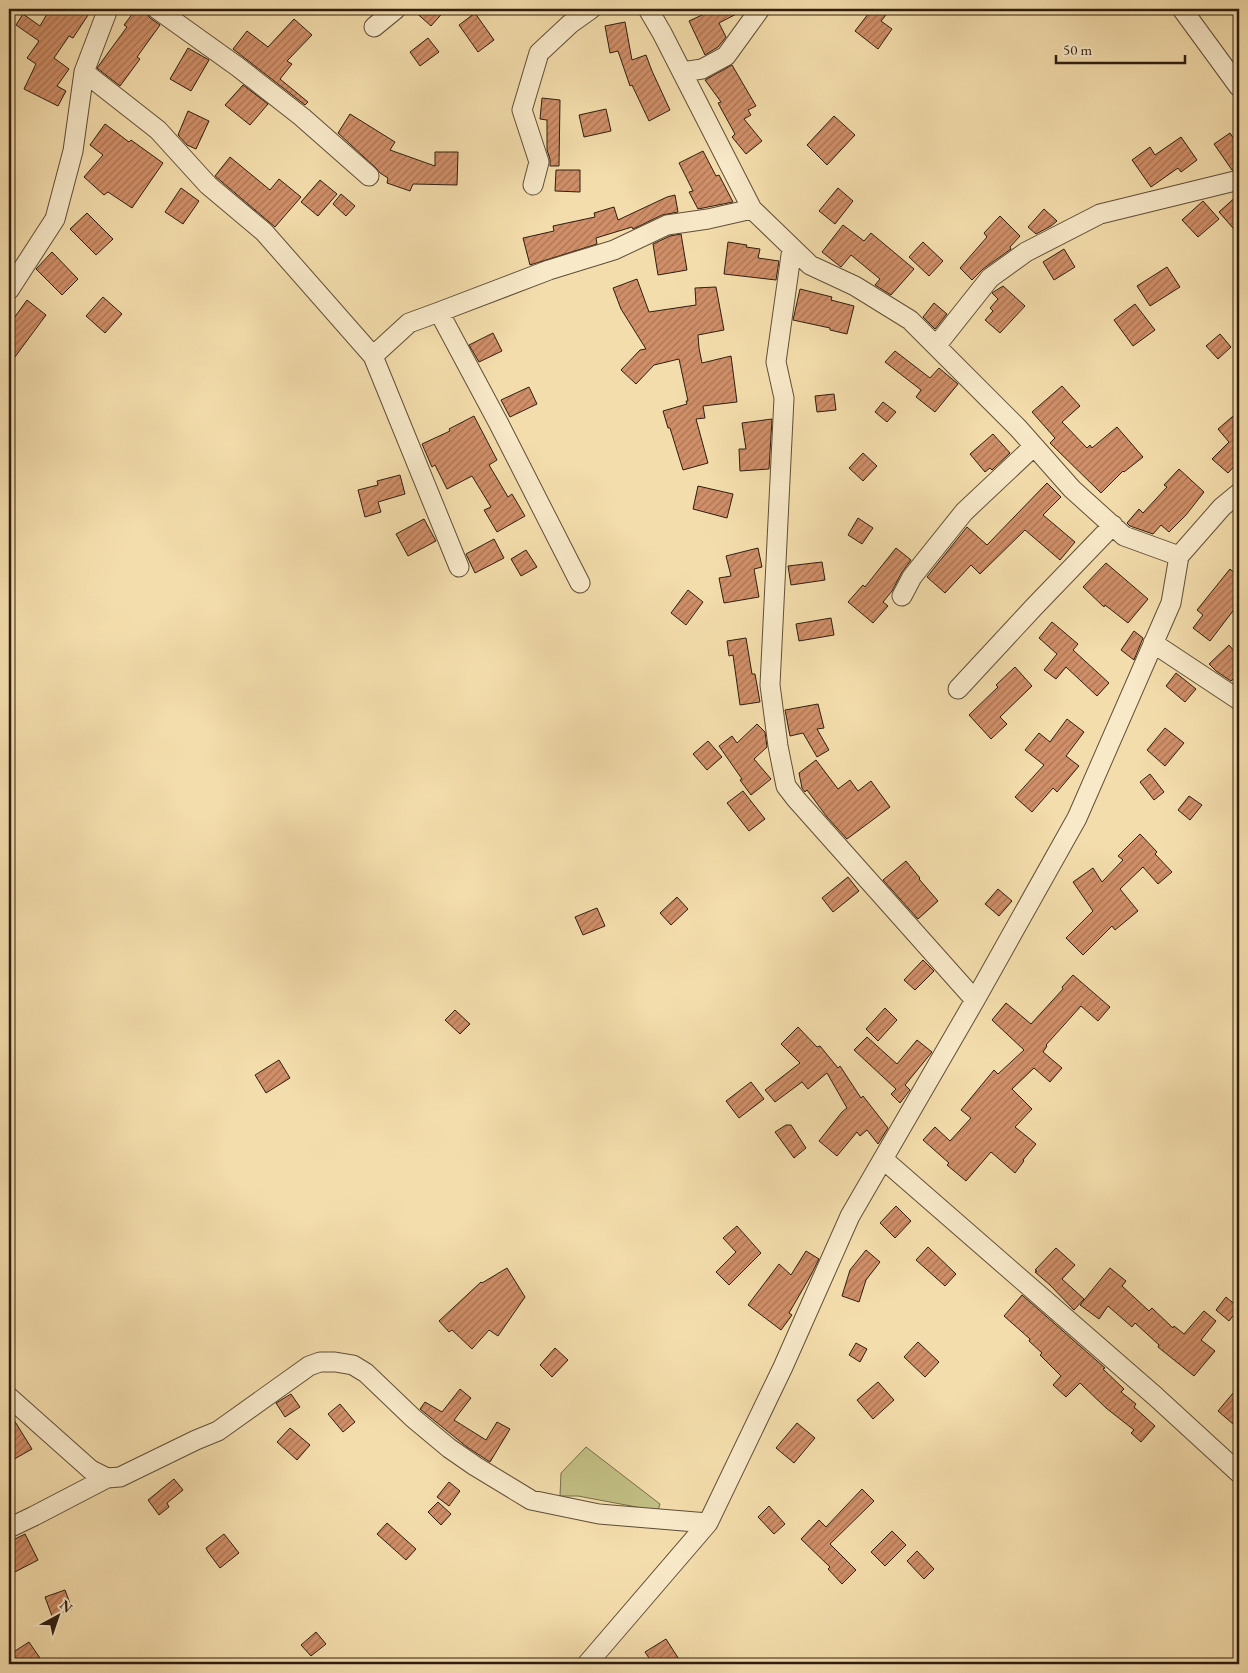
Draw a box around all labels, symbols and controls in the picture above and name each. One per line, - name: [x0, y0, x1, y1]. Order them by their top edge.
- scale bar: [1056, 32, 1184, 64]
- text: 50 m: [1063, 40, 1092, 59]
- north arrow: [32, 1590, 82, 1640]
- text: N: [56, 1596, 77, 1617]

